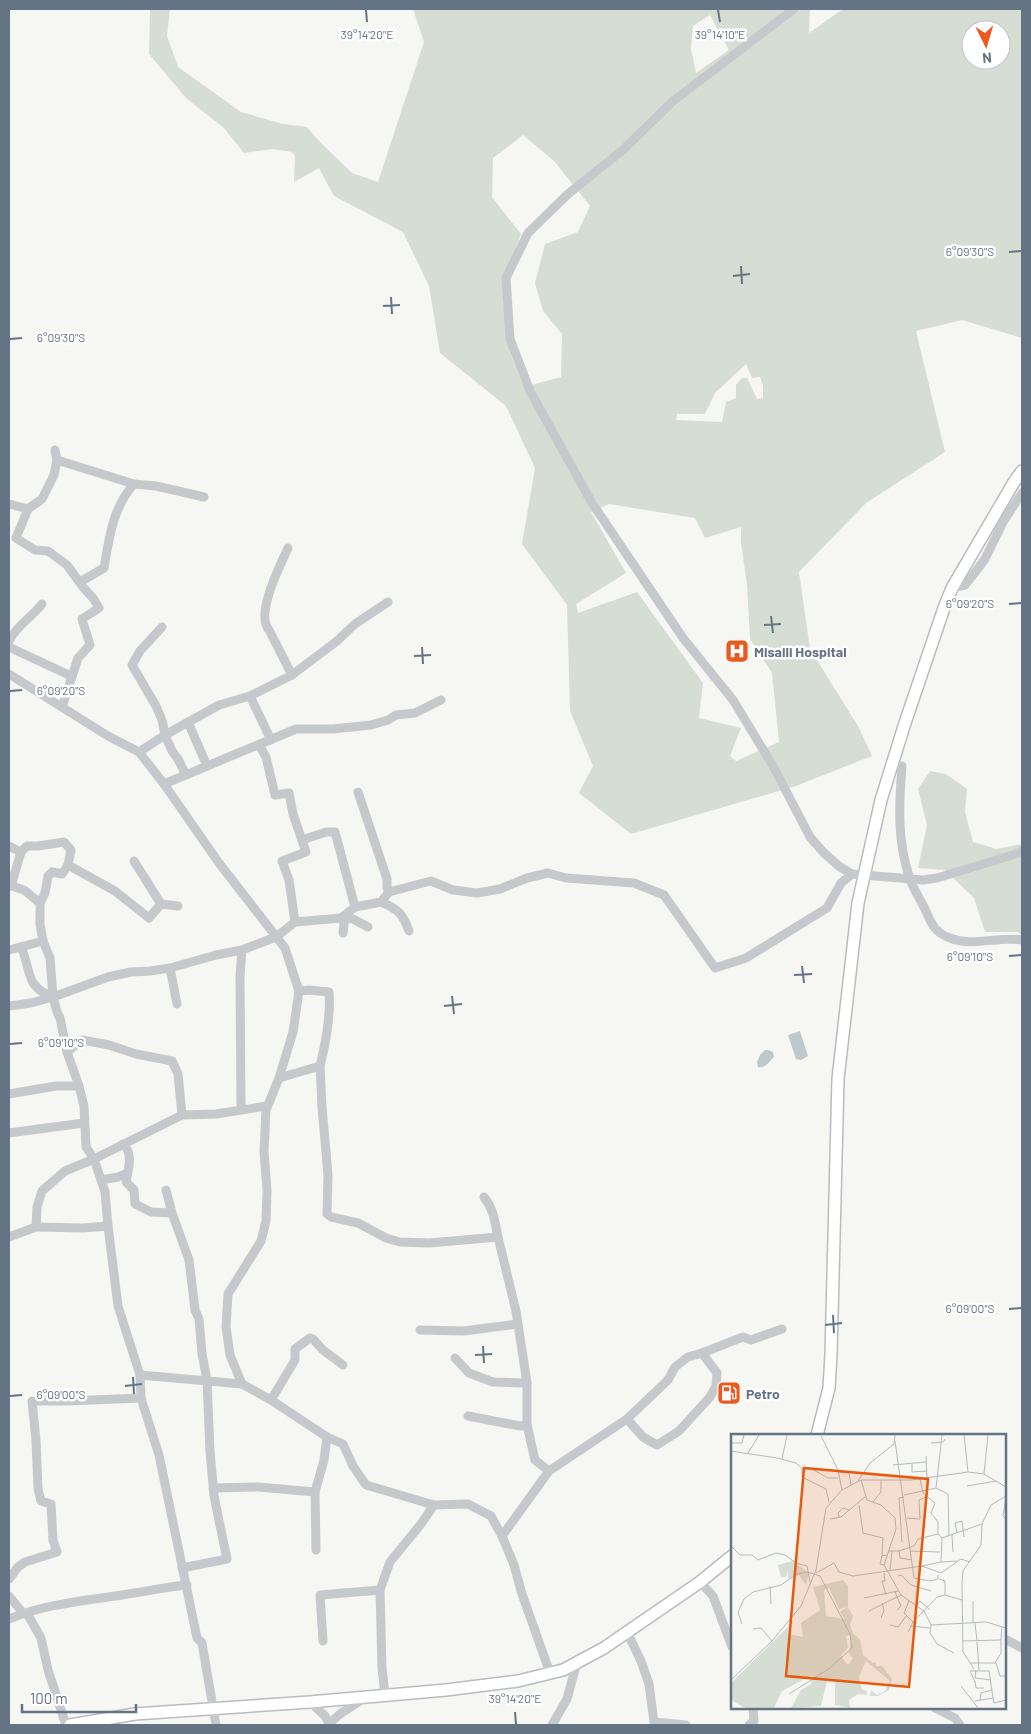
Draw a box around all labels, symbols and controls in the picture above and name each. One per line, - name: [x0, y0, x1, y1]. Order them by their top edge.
- north arrow: [961, 20, 1011, 70]
- text: 39°14'20"E: [341, 27, 393, 41]
- text: 39°14'10"E: [695, 27, 745, 41]
- text: N: [982, 50, 993, 67]
- text: 6°09'30"S: [946, 244, 994, 258]
- text: 6°09'30"S: [37, 330, 85, 344]
- text: 6°09'20"S: [946, 596, 994, 610]
- hospital icon: Misaili Hospital: [724, 638, 750, 664]
- place label: Misaili Hospital: [754, 643, 847, 660]
- text: 6°09'20"S: [37, 683, 85, 697]
- text: 6°09'10"S: [947, 949, 993, 963]
- text: 6°09'10"S: [38, 1035, 84, 1049]
- text: 6°09'00"S: [945, 1301, 995, 1315]
- fuel station icon: Petro: [716, 1380, 742, 1406]
- place label: Petro: [746, 1385, 780, 1402]
- text: 6°09'00"S: [36, 1387, 86, 1401]
- inset map: [731, 1434, 1006, 1709]
- scale bar: [22, 1682, 136, 1714]
- text: 100 m: [30, 1689, 68, 1707]
- text: 39°14'20"E: [489, 1691, 541, 1705]

